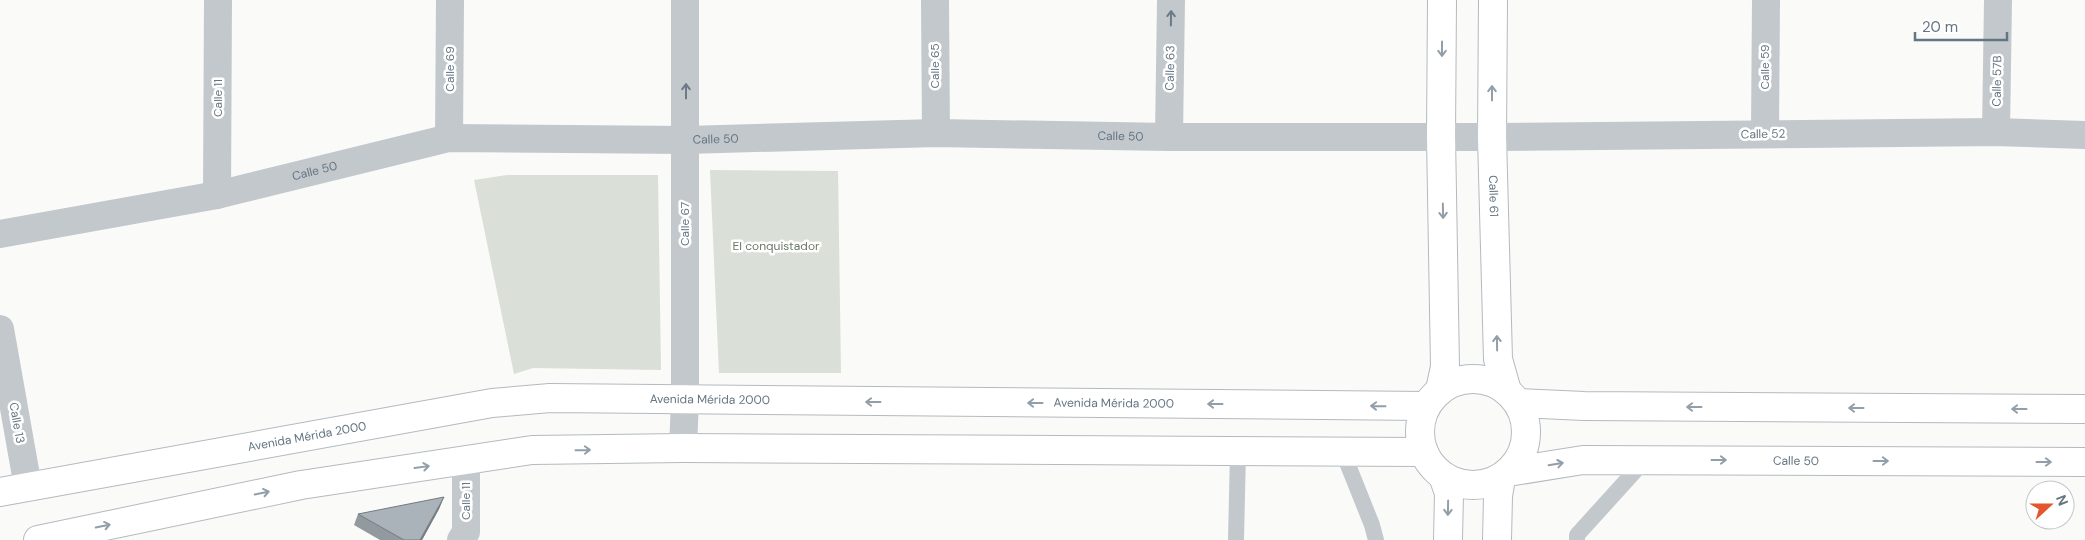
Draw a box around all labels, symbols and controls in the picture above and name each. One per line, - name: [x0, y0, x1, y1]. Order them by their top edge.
- one-way arrow: [1166, 10, 1175, 26]
- scale bar: [1915, 10, 2008, 42]
- text: 20 m: [1922, 17, 1958, 37]
- one-way arrow: [1437, 40, 1447, 56]
- street label: Calle 65: [927, 43, 943, 89]
- street label: Calle 59: [1757, 44, 1773, 90]
- street label: Calle 63: [1162, 45, 1178, 91]
- street label: Calle 69: [442, 46, 458, 92]
- street label: Calle 57B: [1989, 55, 2005, 107]
- street label: Calle 11: [210, 79, 226, 117]
- one-way arrow: [681, 83, 690, 99]
- one-way arrow: [1487, 86, 1497, 102]
- street label: Calle 52: [1741, 126, 1785, 142]
- street label: Calle 50: [1097, 128, 1144, 145]
- street label: Calle 50: [692, 131, 739, 148]
- street label: Calle 50: [290, 158, 339, 184]
- street label: Calle 61: [1485, 175, 1502, 217]
- street label: Calle 67: [677, 202, 693, 246]
- one-way arrow: [1438, 202, 1448, 219]
- park label: El conquistador: [733, 238, 820, 254]
- one-way arrow: [1493, 336, 1502, 352]
- street label: Avenida Mérida 2000: [650, 391, 770, 408]
- street label: Avenida Mérida 2000: [1054, 395, 1174, 412]
- one-way arrow: [865, 397, 881, 407]
- one-way arrow: [1027, 398, 1044, 408]
- one-way arrow: [1207, 399, 1224, 409]
- street label: Calle 13: [6, 401, 28, 445]
- one-way arrow: [1370, 401, 1386, 411]
- one-way arrow: [1686, 402, 1702, 412]
- one-way arrow: [1849, 403, 1865, 413]
- one-way arrow: [2011, 404, 2028, 414]
- street label: Avenida Mérida 2000: [246, 418, 368, 455]
- one-way arrow: [575, 445, 591, 454]
- street label: Calle 50: [1773, 453, 1819, 469]
- one-way arrow: [1710, 455, 1726, 465]
- one-way arrow: [1872, 456, 1889, 466]
- one-way arrow: [2035, 457, 2051, 467]
- one-way arrow: [1548, 459, 1564, 469]
- one-way arrow: [414, 462, 430, 472]
- north arrow: [2025, 480, 2075, 530]
- street label: Calle 11: [458, 482, 474, 520]
- one-way arrow: [253, 488, 269, 497]
- text: N: [2052, 492, 2072, 508]
- one-way arrow: [1443, 499, 1453, 515]
- one-way arrow: [94, 521, 110, 531]

